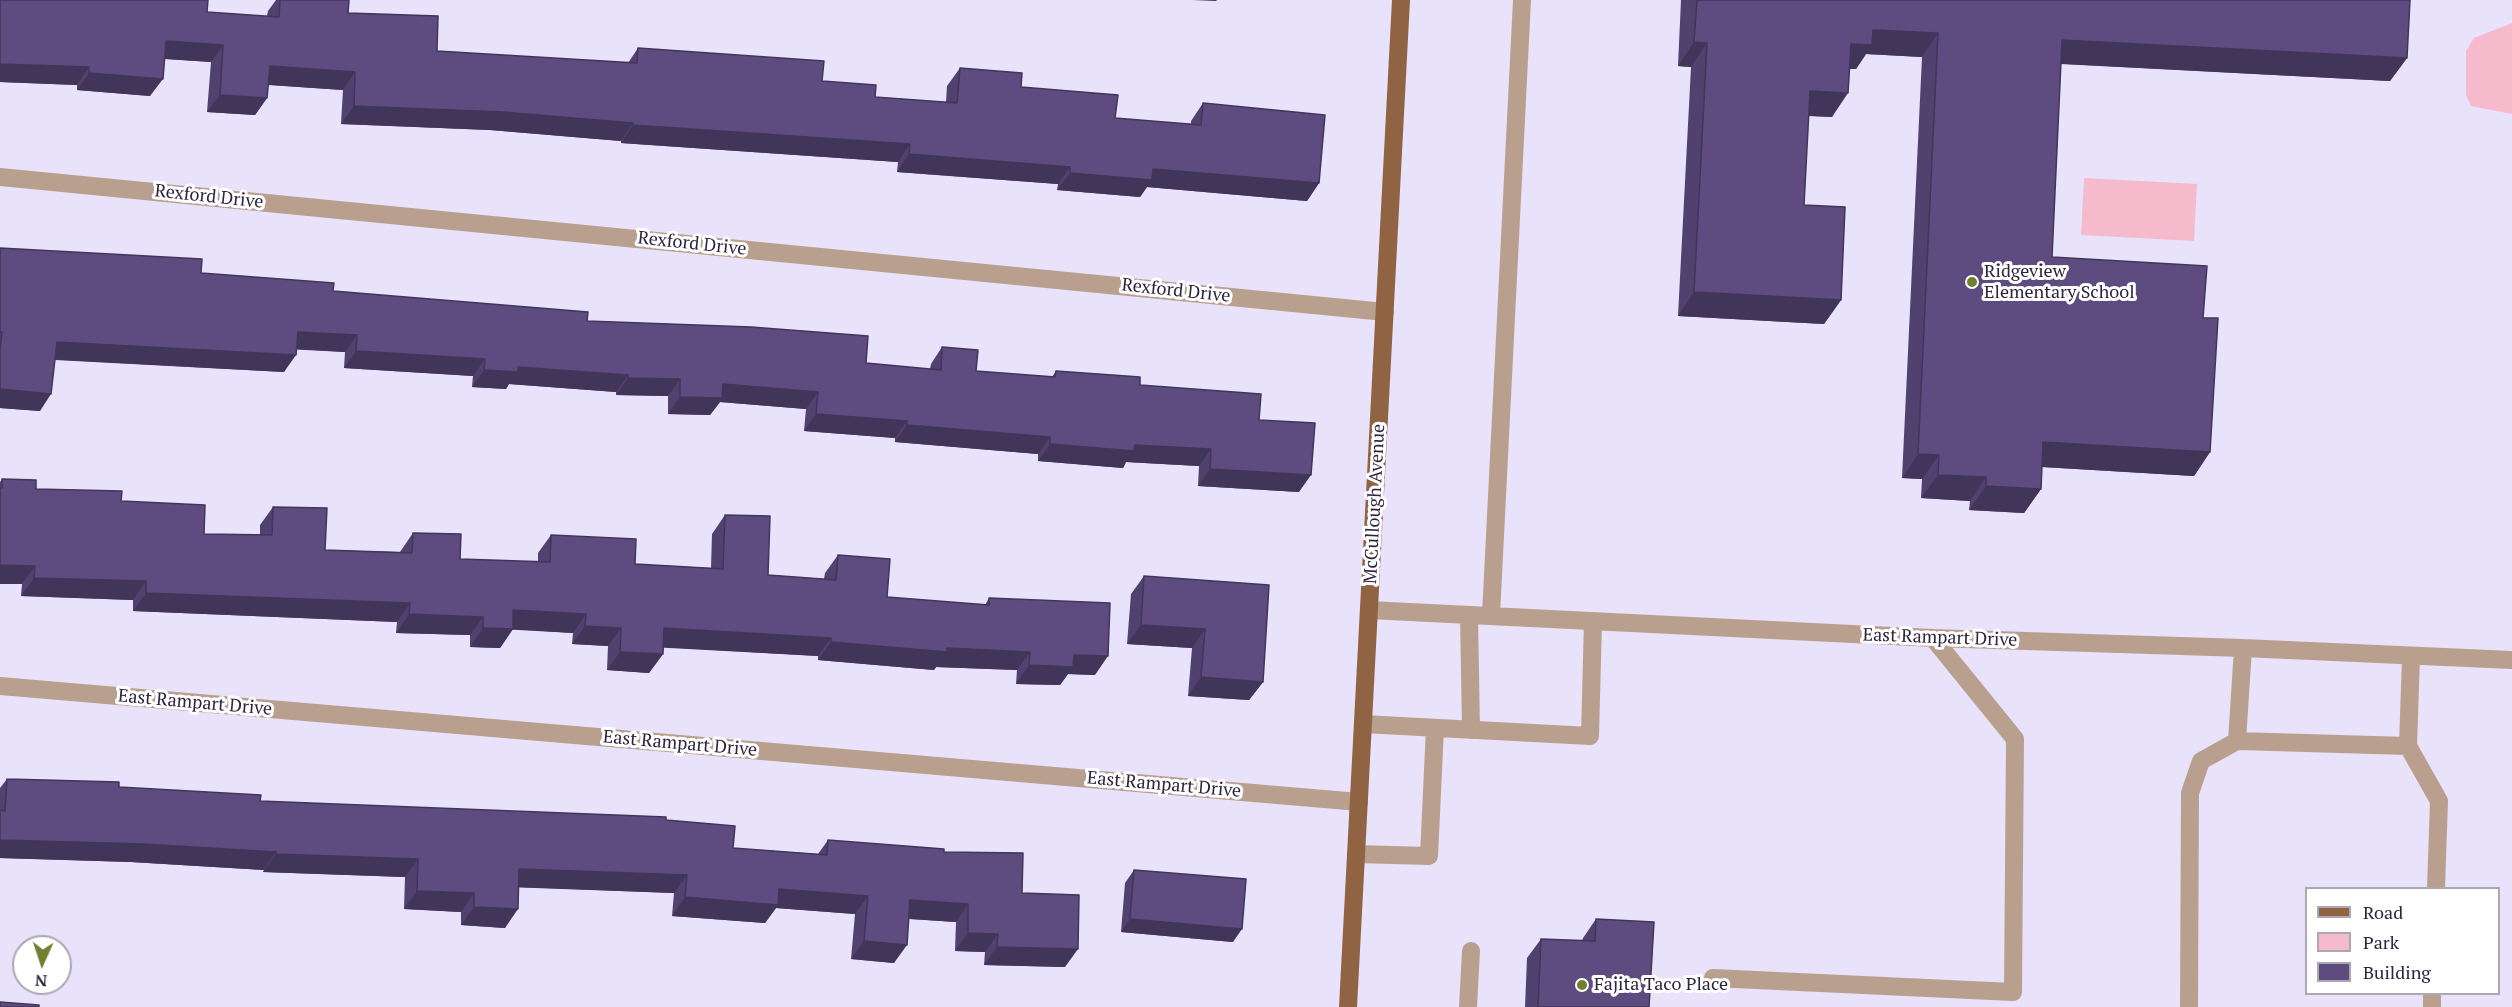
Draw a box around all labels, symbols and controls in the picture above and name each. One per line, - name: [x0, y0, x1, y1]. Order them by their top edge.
- street label: Rexford Drive: [154, 181, 264, 213]
- street label: Rexford Drive: [637, 228, 747, 260]
- place label: Ridgeview Elementary School: [1984, 261, 2135, 304]
- street label: Rexford Drive: [1121, 275, 1231, 307]
- marker: Ridgeview Elementary School: [1965, 275, 1979, 289]
- street label: McCullough Avenue: [1360, 423, 1390, 585]
- street label: East Rampart Drive: [1862, 625, 2018, 651]
- street label: East Rampart Drive: [117, 686, 273, 720]
- street label: East Rampart Drive: [602, 727, 758, 761]
- street label: East Rampart Drive: [1086, 768, 1242, 802]
- legend: [2305, 887, 2500, 995]
- text: Road: [2363, 900, 2403, 924]
- text: Park: [2363, 930, 2399, 954]
- north arrow: [12, 935, 72, 995]
- text: Building: [2363, 960, 2431, 984]
- text: N: [35, 970, 48, 992]
- place label: Fajita Taco Place: [1594, 974, 1728, 996]
- marker: Fajita Taco Place: [1575, 978, 1589, 992]

